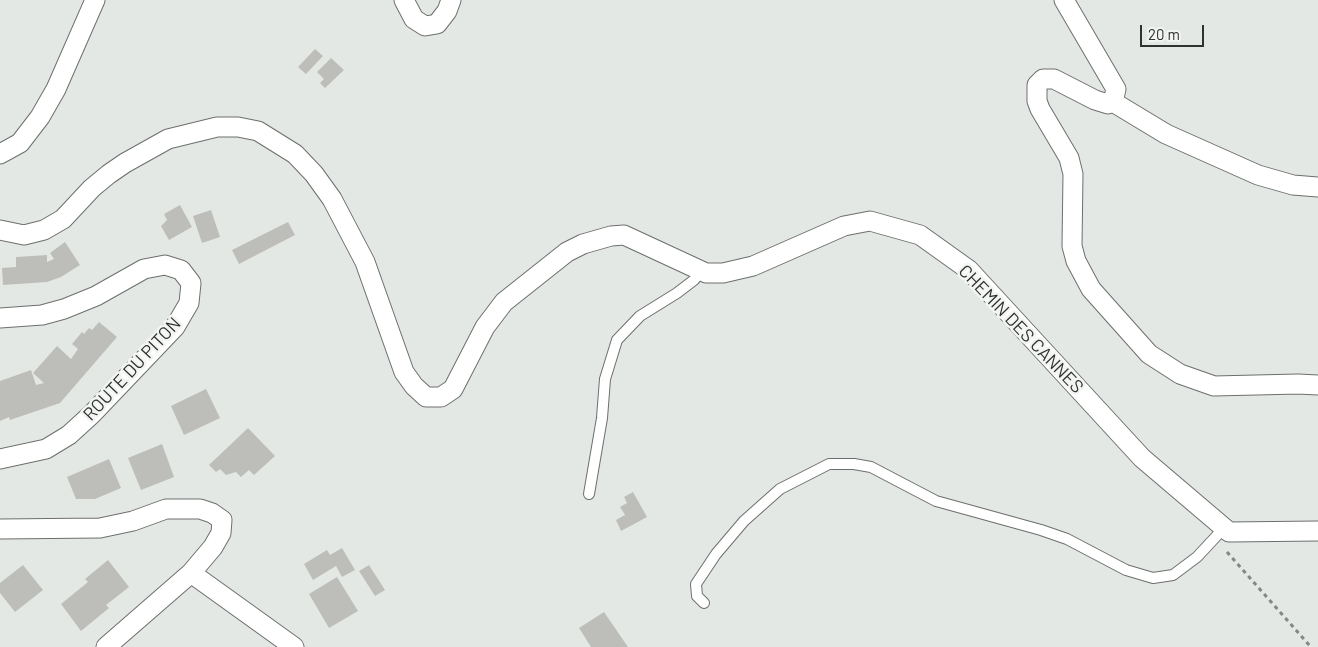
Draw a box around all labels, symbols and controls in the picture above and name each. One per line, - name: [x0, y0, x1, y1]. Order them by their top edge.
- scale bar: [1143, 15, 1207, 47]
- text: 20 m: [1148, 25, 1180, 43]
- street label: CHEMIN DES CANNES: [954, 260, 1088, 398]
- street label: ROUTE DU PITON: [79, 313, 185, 425]

